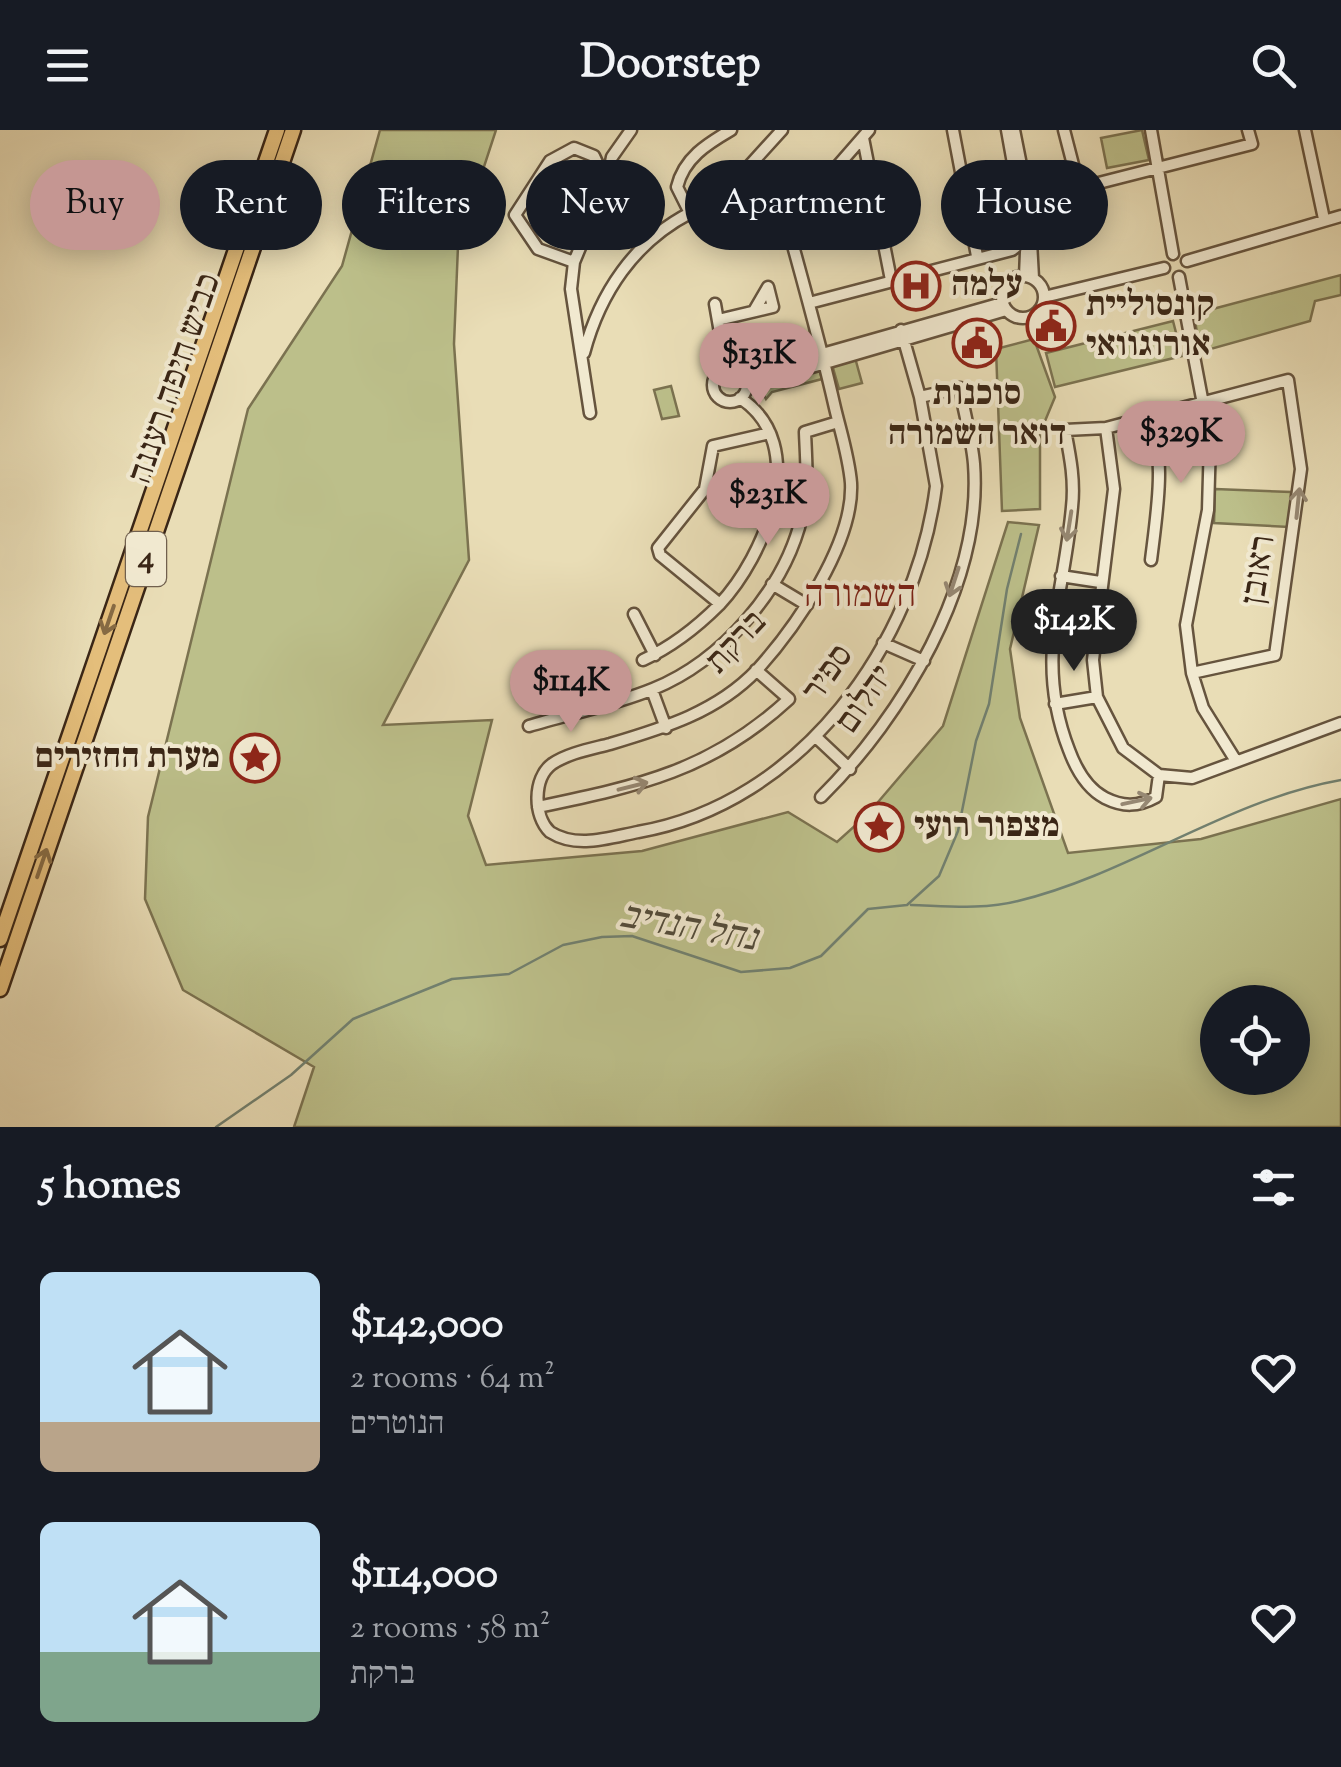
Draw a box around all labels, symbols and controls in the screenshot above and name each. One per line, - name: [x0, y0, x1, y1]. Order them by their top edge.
- text: Doorstep: [580, 33, 761, 98]
- icon: menu: [40, 38, 95, 93]
- icon: search: [1246, 38, 1301, 93]
- chip: Buy: [30, 160, 160, 250]
- chip: Rent: [180, 160, 322, 250]
- chip: Filters: [342, 160, 506, 250]
- chip: New: [526, 160, 665, 250]
- chip: Apartment: [685, 160, 921, 250]
- chip: House: [941, 160, 1108, 250]
- hospital icon: עלמה: [890, 260, 942, 312]
- place label: עלמה: [951, 261, 1022, 312]
- street label: כביש חיפה רעננה: [116, 267, 236, 491]
- place label: קונסוליית אורוגוואי: [1086, 281, 1214, 372]
- public building icon: קונסוליית אורוגוואי: [1025, 300, 1077, 352]
- public building icon: סוכנות דואר השמורה: [951, 317, 1003, 369]
- pin: $131K: [689, 323, 829, 408]
- text: $131K: [722, 332, 796, 378]
- place label: סוכנות דואר השמורה: [888, 370, 1066, 461]
- pin: $329K: [1111, 401, 1251, 486]
- text: $329K: [1139, 410, 1223, 456]
- pin: $231K: [698, 463, 838, 548]
- text: $231K: [728, 472, 808, 518]
- one-way arrow: [1288, 488, 1307, 520]
- one-way arrow: [1059, 510, 1078, 542]
- road number: 4: [126, 532, 166, 586]
- street label: ראובן: [1229, 532, 1291, 608]
- one-way arrow: [944, 566, 962, 597]
- district label: השמורה: [804, 570, 916, 624]
- pin: $142K: [1004, 589, 1144, 674]
- text: $142K: [1033, 598, 1115, 644]
- street label: ברקת: [694, 600, 780, 686]
- one-way arrow: [99, 603, 117, 635]
- street label: ספיר: [791, 634, 867, 714]
- pin: $114K: [501, 650, 641, 735]
- street label: יהלום: [824, 655, 908, 745]
- text: $114K: [532, 659, 610, 705]
- place icon: מערת החזירים: [229, 732, 281, 784]
- place label: מערת החזירים: [35, 733, 220, 784]
- one-way arrow: [616, 776, 648, 794]
- one-way arrow: [1121, 791, 1153, 810]
- place icon: מצפור רועי: [853, 801, 905, 853]
- place label: מצפור רועי: [914, 802, 1060, 853]
- one-way arrow: [34, 847, 52, 879]
- water label: נחל הנדיב: [615, 890, 763, 968]
- map controls: [1200, 985, 1310, 1095]
- button: locate: [1200, 985, 1310, 1095]
- text: 5 homes: [40, 1157, 181, 1217]
- icon: filters: [1246, 1160, 1301, 1215]
- text: $142,000: [350, 1296, 503, 1356]
- icon: home: [120, 1312, 240, 1432]
- icon: heart: [1246, 1345, 1301, 1400]
- text: 2 rooms · 64 m²: [350, 1356, 555, 1402]
- text: הנוטרים: [350, 1402, 445, 1448]
- text: $114,000: [350, 1546, 498, 1606]
- icon: home: [120, 1562, 240, 1682]
- icon: heart: [1246, 1595, 1301, 1650]
- text: 2 rooms · 58 m²: [350, 1606, 551, 1652]
- text: ברקת: [350, 1652, 415, 1698]

